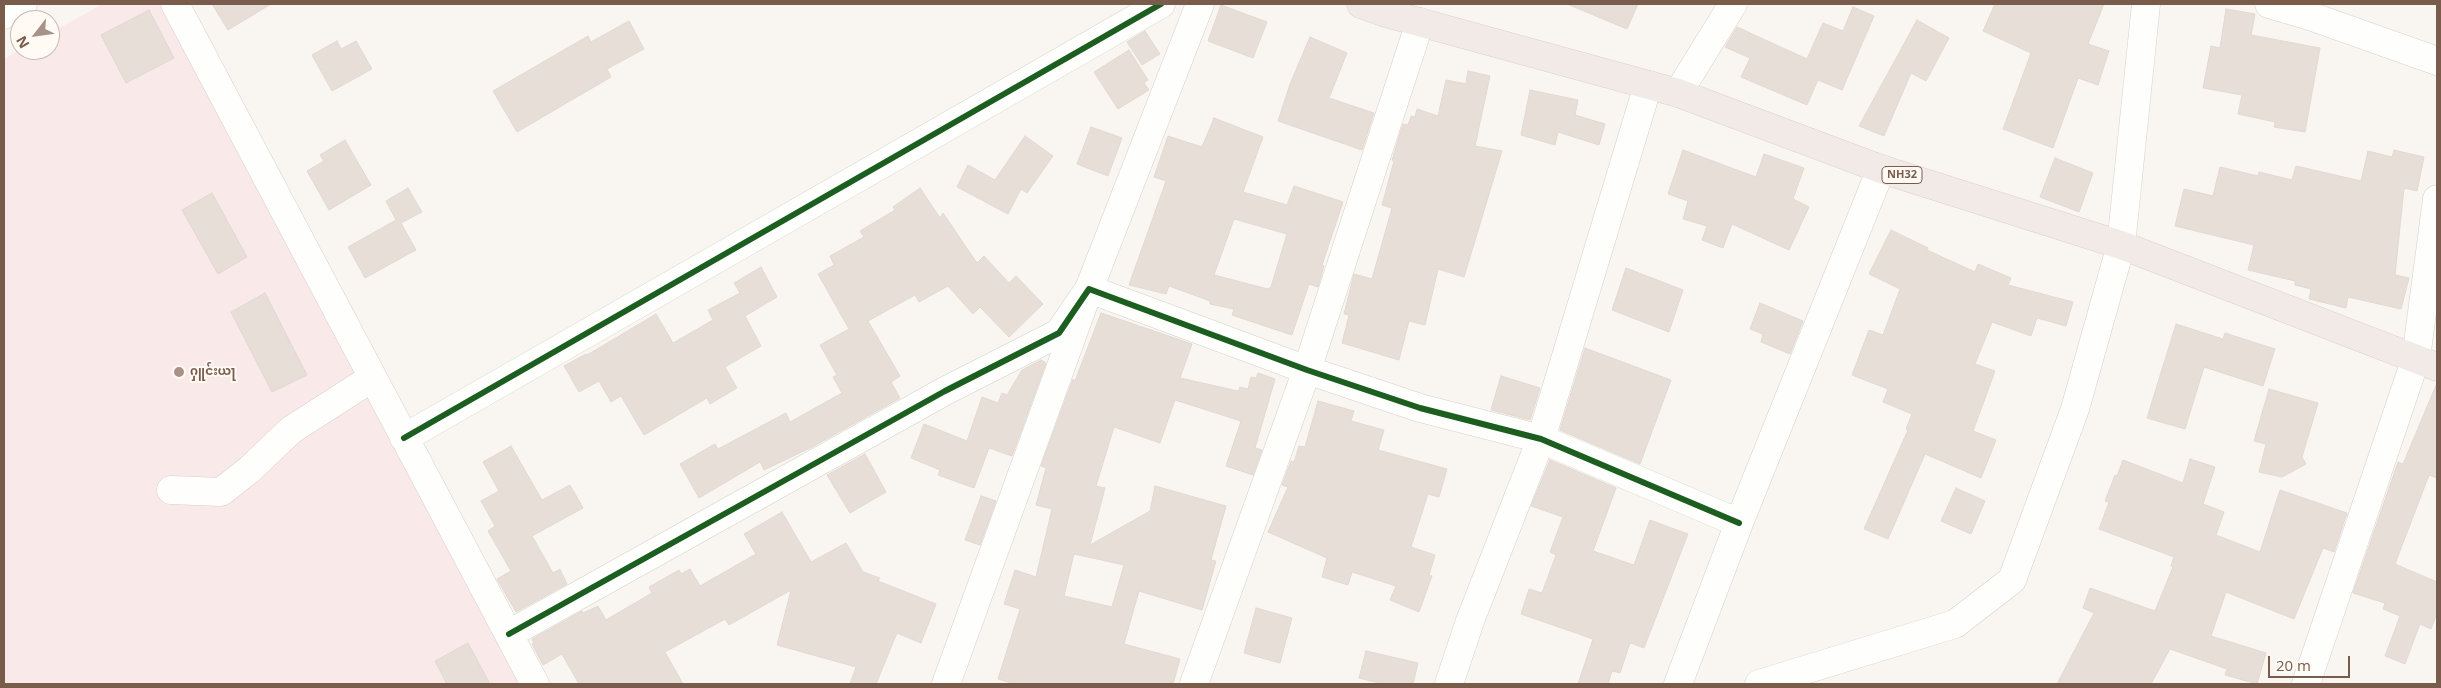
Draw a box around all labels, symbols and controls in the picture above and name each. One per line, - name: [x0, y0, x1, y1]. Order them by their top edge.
- north arrow: [10, 10, 60, 60]
- text: N: [11, 33, 34, 52]
- road number: NH32: [1882, 166, 1922, 184]
- marker: ႁူင်းယႃ: [172, 365, 186, 379]
- place label: ႁူင်းယႃ: [190, 365, 235, 379]
- scale bar: [2271, 646, 2354, 678]
- text: 20 m: [2276, 655, 2311, 675]

